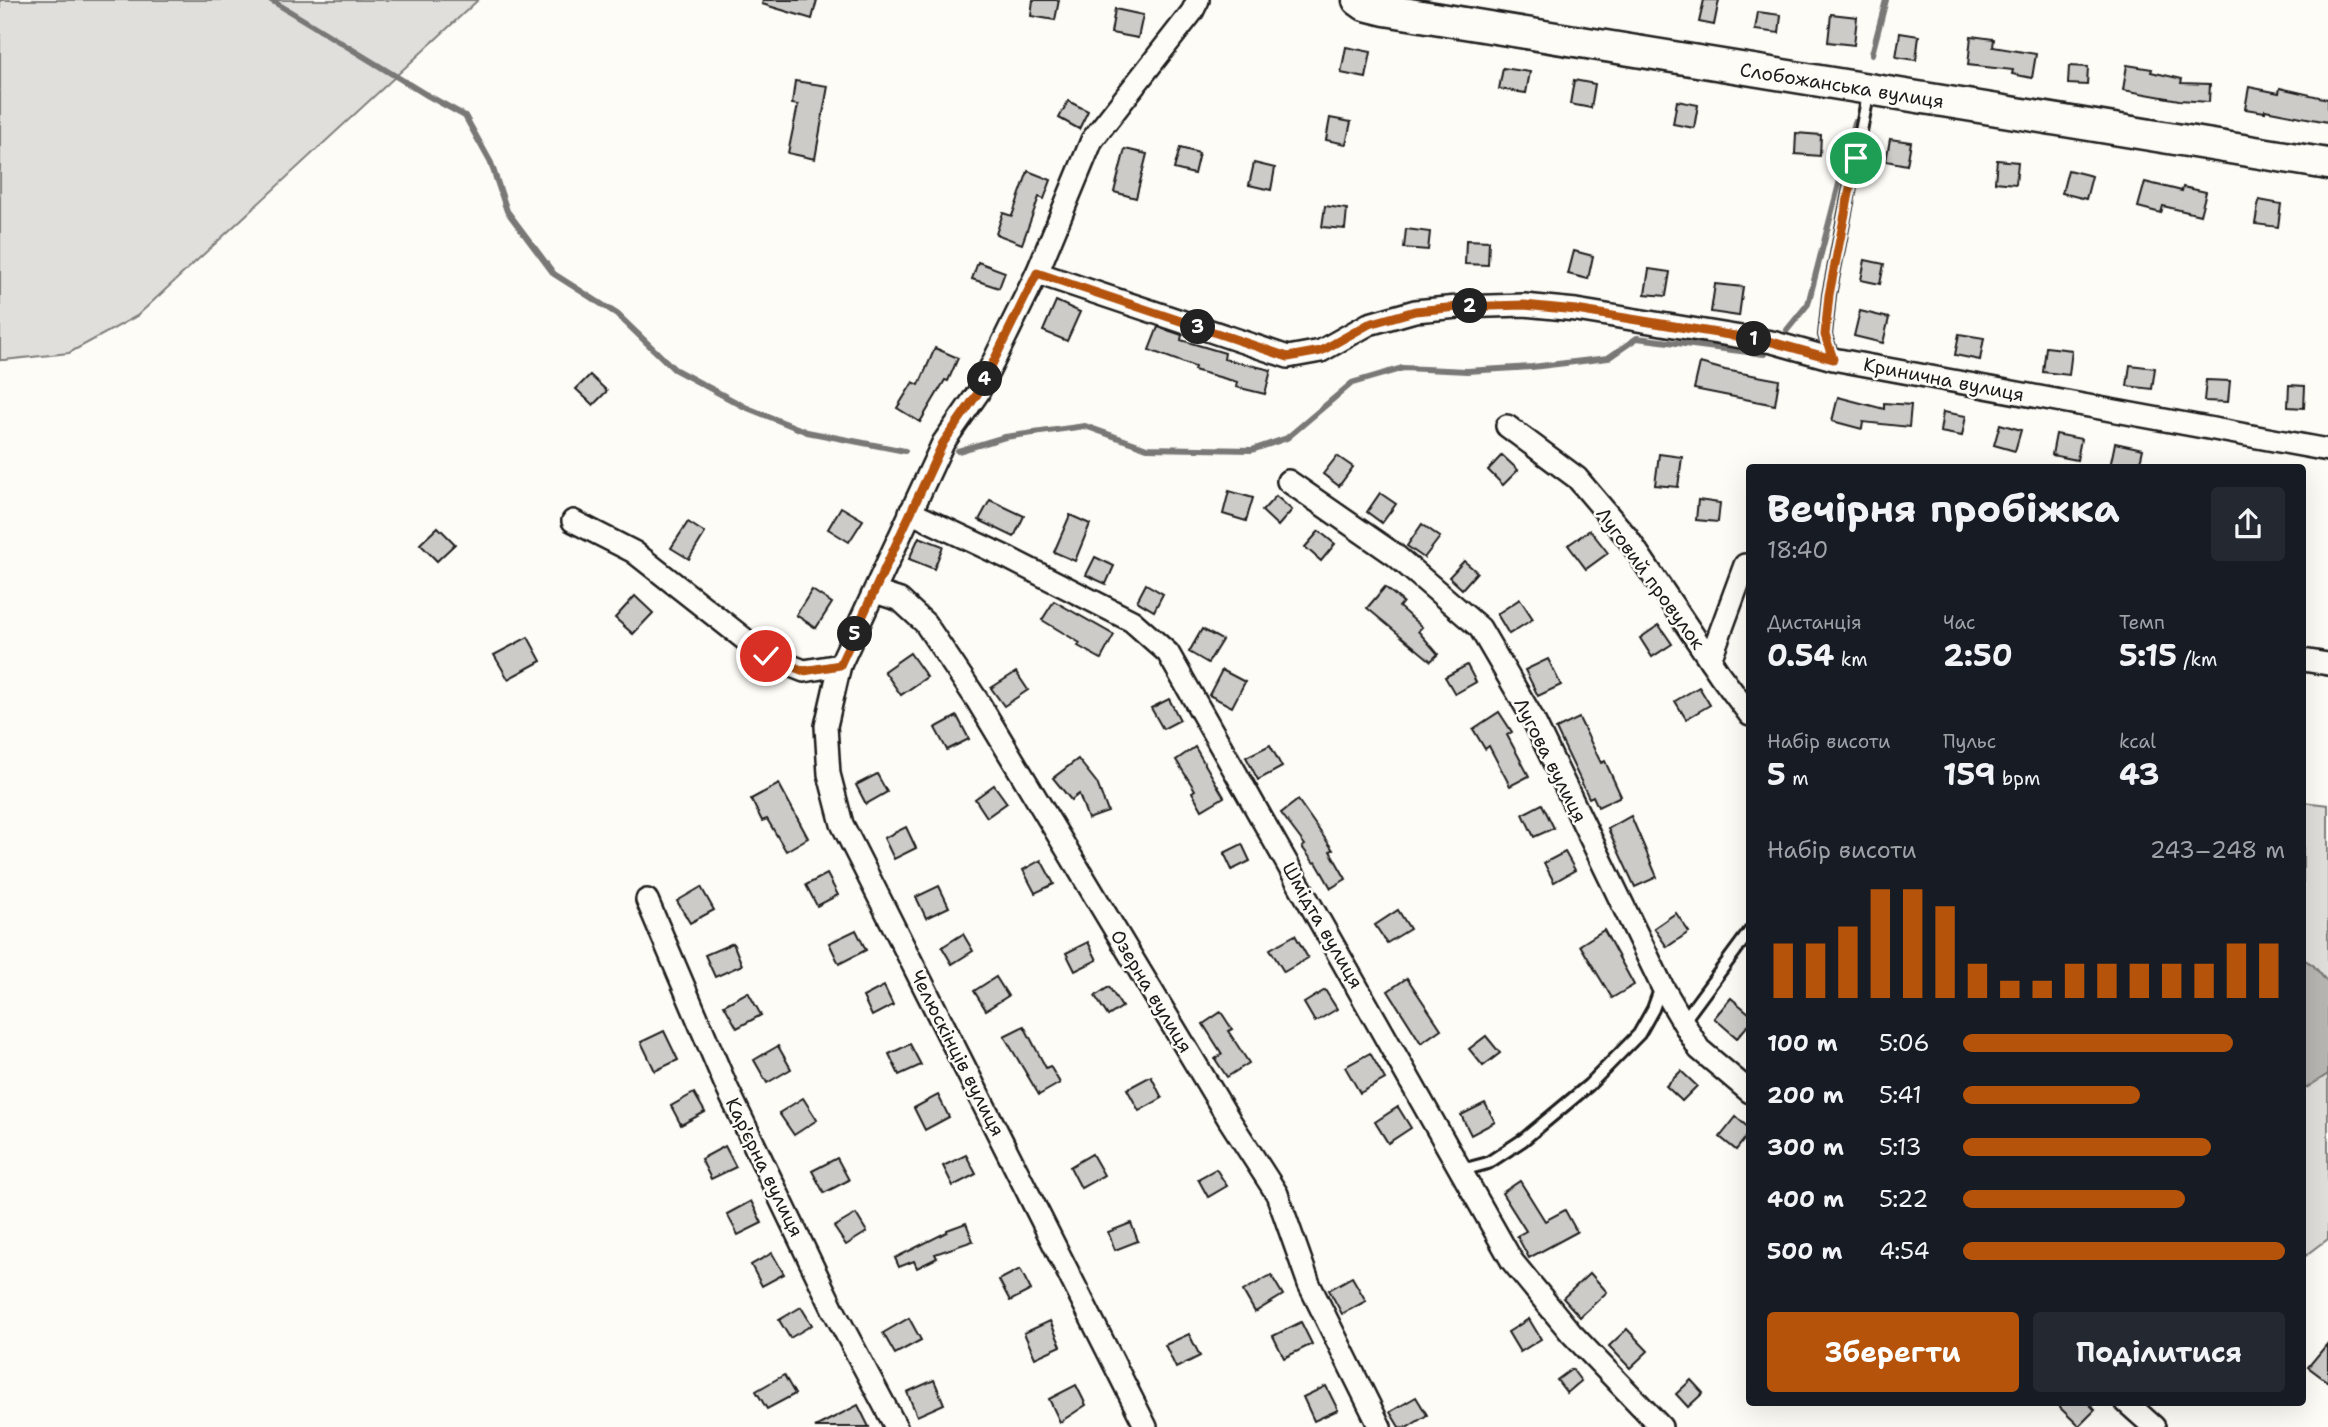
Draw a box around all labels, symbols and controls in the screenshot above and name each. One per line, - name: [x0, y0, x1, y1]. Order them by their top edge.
- street label: Слобожанська вулиця: [1738, 57, 1946, 114]
- pin: [1826, 128, 1886, 188]
- icon: arrive: [1837, 139, 1875, 177]
- pin: 2: [1452, 288, 1488, 324]
- text: 2: [1463, 293, 1476, 318]
- pin: 3: [1180, 310, 1216, 344]
- text: 3: [1191, 314, 1204, 339]
- pin: 1: [1736, 322, 1772, 356]
- text: 1: [1749, 326, 1758, 351]
- street label: Кринична вулиця: [1861, 352, 2026, 407]
- pin: 4: [968, 362, 1002, 396]
- text: 4: [978, 366, 991, 391]
- text: Вечірня пробіжка: [1767, 483, 2120, 534]
- button: share: [2211, 487, 2285, 561]
- street label: Луговий провулок: [1591, 502, 1711, 654]
- text: 18:40: [1767, 535, 1828, 565]
- text: Дистанція: [1767, 610, 1862, 635]
- text: Час: [1943, 610, 1976, 635]
- text: Темп: [2119, 610, 2165, 635]
- pin: 5: [838, 616, 872, 652]
- text: 5: [849, 621, 860, 646]
- pin: [736, 626, 796, 686]
- text: 0.54: [1767, 635, 1834, 676]
- text: 2:50: [1943, 635, 2013, 676]
- text: 5:15: [2119, 635, 2177, 676]
- icon: check: [747, 637, 785, 675]
- text: km: [1834, 647, 1868, 672]
- text: /km: [2177, 647, 2217, 672]
- street label: Лугова вулиця: [1508, 694, 1593, 827]
- text: Набір висоти: [1767, 729, 1891, 754]
- text: Пульс: [1943, 729, 1996, 754]
- text: kcal: [2119, 729, 2156, 754]
- text: 5: [1767, 754, 1786, 795]
- text: 159: [1943, 754, 1996, 795]
- text: 43: [2119, 754, 2159, 795]
- text: m: [1786, 766, 1809, 791]
- text: bpm: [1996, 766, 2040, 791]
- text: Набір висоти: [1767, 835, 1917, 865]
- text: 243–248 m: [2150, 835, 2285, 865]
- street label: Шмідта вулиця: [1276, 857, 1369, 993]
- street label: Озерна вулиця: [1105, 925, 1198, 1058]
- street label: Челюскінців вулиця: [905, 966, 1010, 1141]
- text: 100 m: [1767, 1028, 1838, 1058]
- text: 5:06: [1879, 1028, 1930, 1058]
- text: 200 m: [1767, 1080, 1844, 1110]
- text: 5:41: [1879, 1080, 1922, 1110]
- street label: Кар'єрна вулиця: [720, 1093, 809, 1241]
- text: 300 m: [1767, 1132, 1844, 1162]
- text: 5:13: [1879, 1132, 1922, 1162]
- text: 400 m: [1767, 1184, 1844, 1214]
- text: 5:22: [1879, 1184, 1928, 1214]
- text: 500 m: [1767, 1236, 1842, 1266]
- text: 4:54: [1879, 1236, 1930, 1266]
- button: Зберегти: [1767, 1312, 2019, 1392]
- button: Поділитися: [2033, 1312, 2285, 1392]

